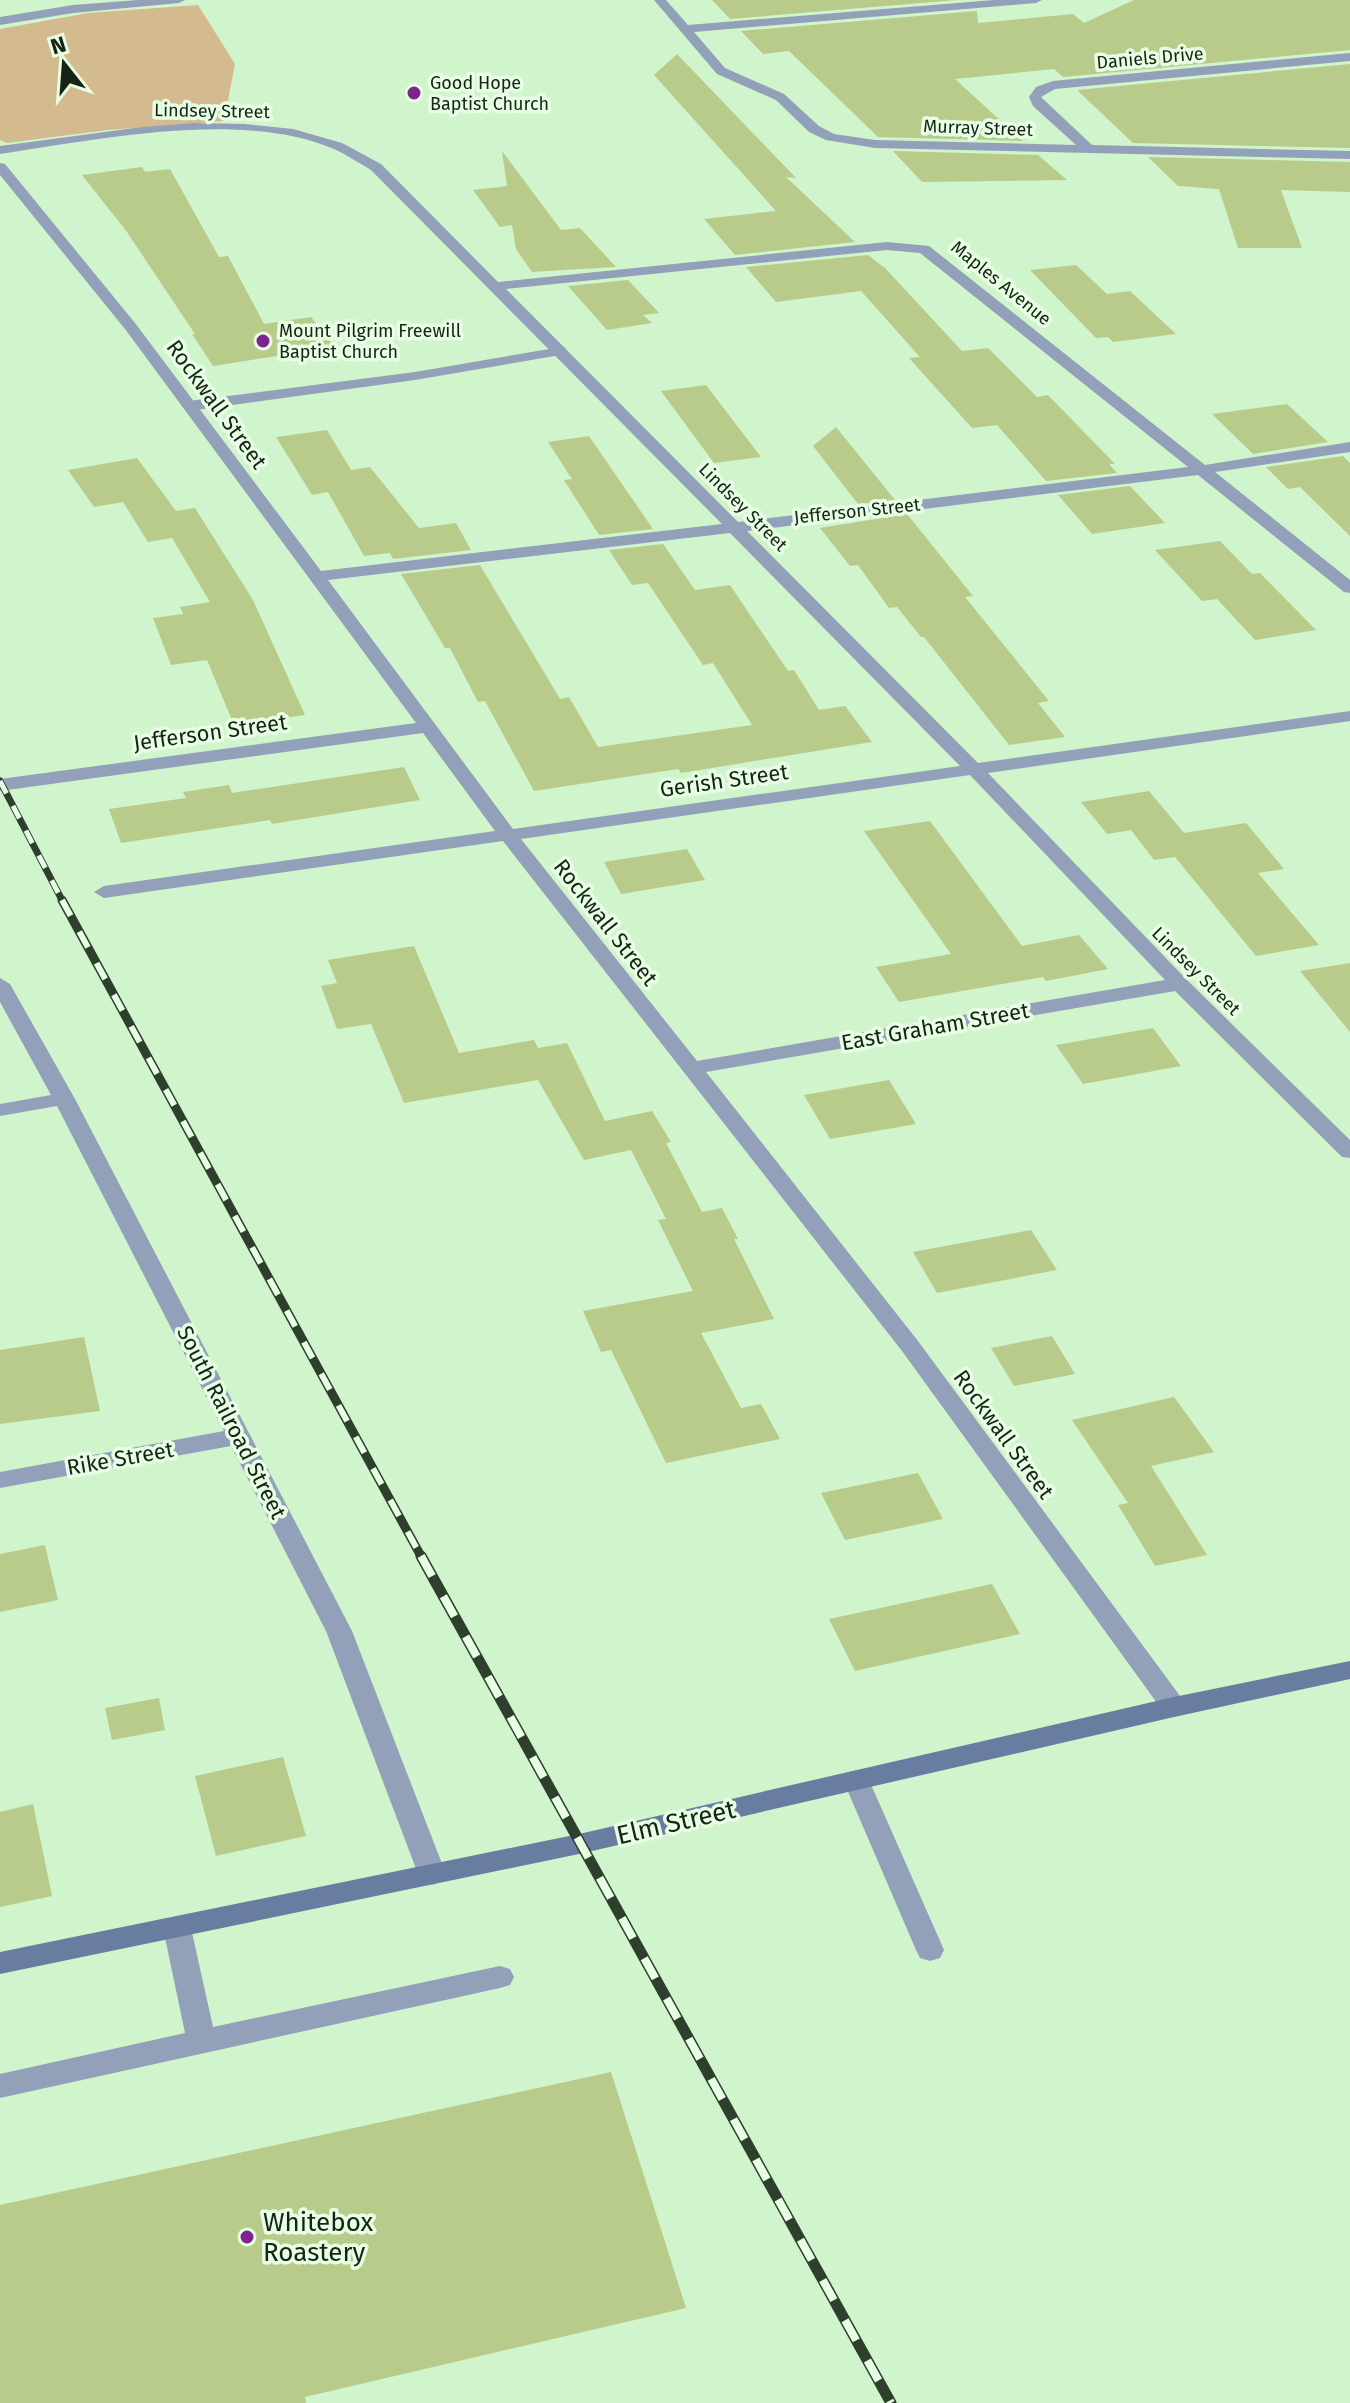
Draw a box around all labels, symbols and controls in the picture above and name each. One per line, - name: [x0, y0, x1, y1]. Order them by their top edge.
- north arrow: [24, 24, 104, 104]
- text: N: [47, 30, 69, 60]
- street label: Daniels Drive: [1096, 42, 1204, 74]
- place label: Good Hope Baptist Church: [430, 72, 549, 115]
- marker: Good Hope Baptist Church: [405, 84, 423, 102]
- street label: Lindsey Street: [154, 99, 271, 123]
- street label: Murray Street: [923, 115, 1034, 141]
- street label: Maples Avenue: [947, 236, 1055, 330]
- place label: Mount Pilgrim Freewill Baptist Church: [279, 320, 461, 363]
- marker: Mount Pilgrim Freewill Baptist Church: [254, 332, 272, 350]
- street label: Rockwall Street: [161, 334, 273, 474]
- street label: Lindsey Street: [694, 458, 792, 556]
- street label: Jefferson Street: [793, 493, 922, 529]
- street label: Jefferson Street: [131, 708, 289, 757]
- street label: Gerish Street: [658, 758, 790, 803]
- street label: Rockwall Street: [548, 854, 663, 991]
- street label: Lindsey Street: [1147, 922, 1245, 1020]
- street label: East Graham Street: [839, 997, 1031, 1056]
- street label: South Railroad Street: [171, 1321, 292, 1523]
- street label: Rockwall Street: [948, 1364, 1060, 1504]
- street label: Rike Street: [65, 1436, 176, 1481]
- street label: Elm Street: [614, 1794, 739, 1851]
- place label: Whitebox Roastery: [263, 2207, 374, 2268]
- marker: Whitebox Roastery: [238, 2228, 256, 2246]

